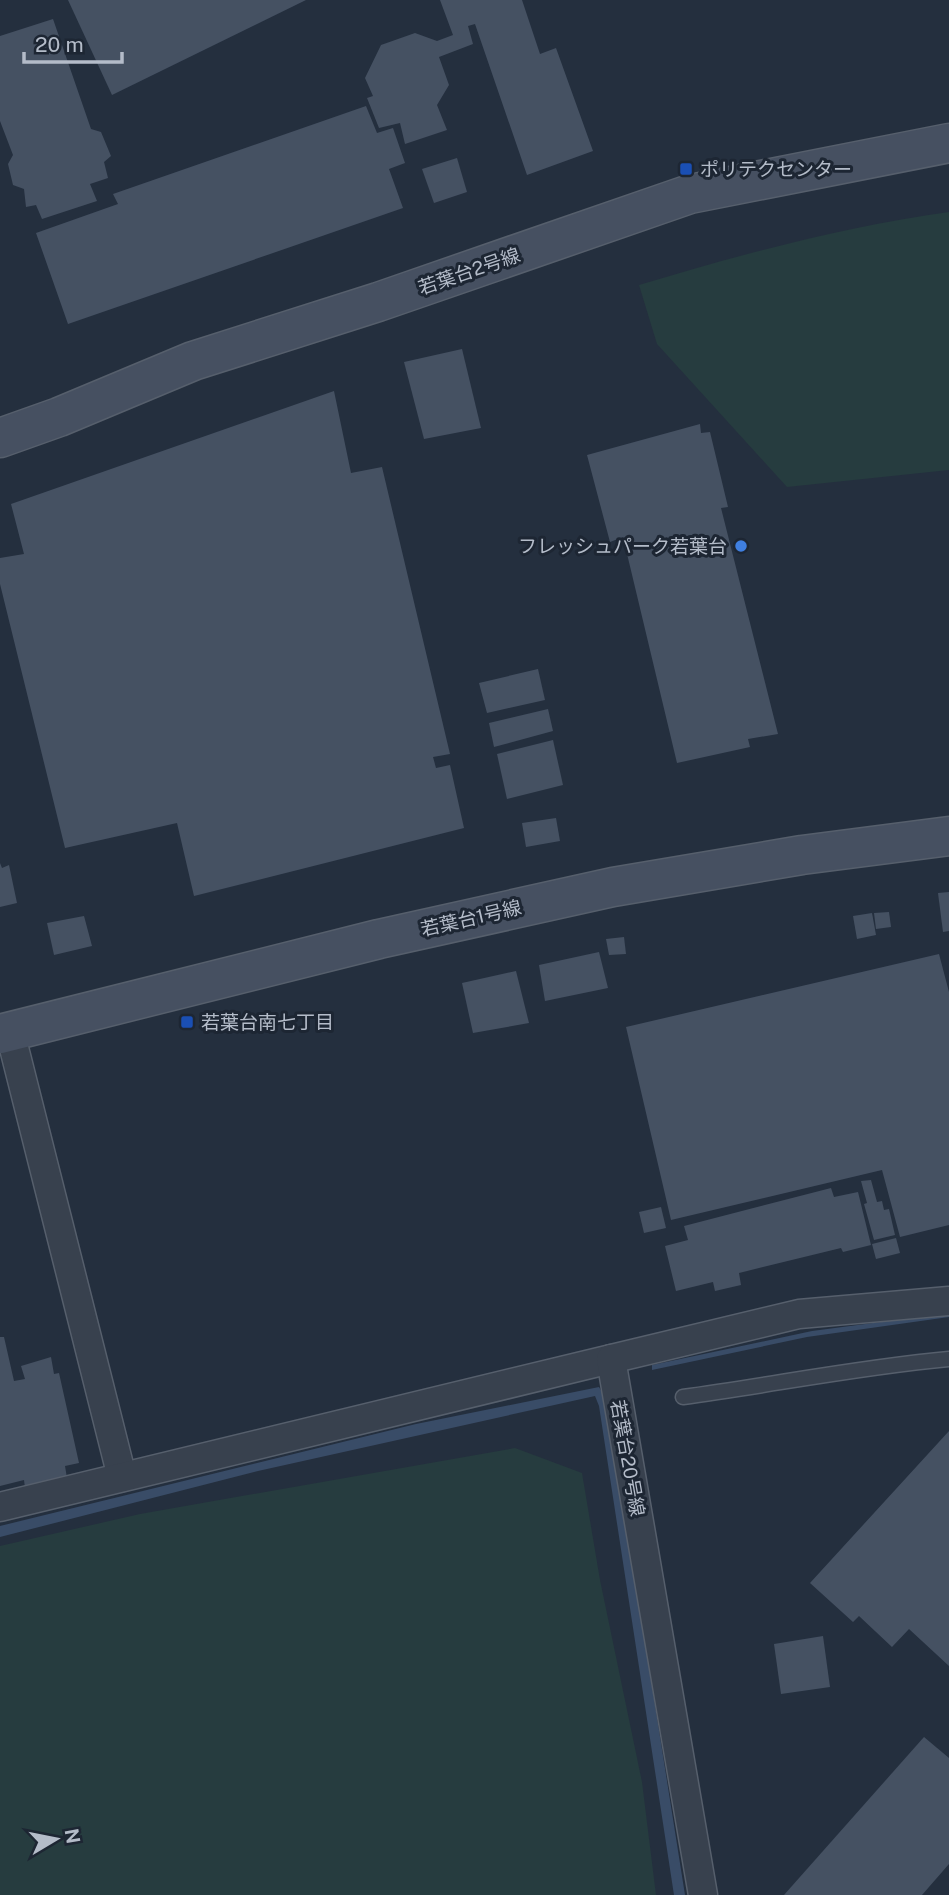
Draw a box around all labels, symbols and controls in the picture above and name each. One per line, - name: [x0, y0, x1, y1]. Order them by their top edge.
- scale bar: [24, 21, 122, 65]
- text: 20 m: [35, 32, 84, 57]
- place label: ポリテクセンター: [700, 158, 852, 180]
- marker: ポリテクセンター: [678, 161, 694, 177]
- street label: 若葉台2号線: [415, 243, 523, 299]
- place label: フレッシュパーク若葉台: [518, 535, 727, 557]
- marker: フレッシュパーク若葉台: [733, 538, 749, 554]
- street label: 若葉台1号線: [418, 896, 524, 940]
- place label: 若葉台南七丁目: [201, 1011, 334, 1033]
- marker: 若葉台南七丁目: [179, 1014, 195, 1030]
- street label: 若葉台20号線: [607, 1398, 649, 1518]
- north arrow: [21, 1804, 91, 1874]
- text: N: [61, 1827, 85, 1845]

